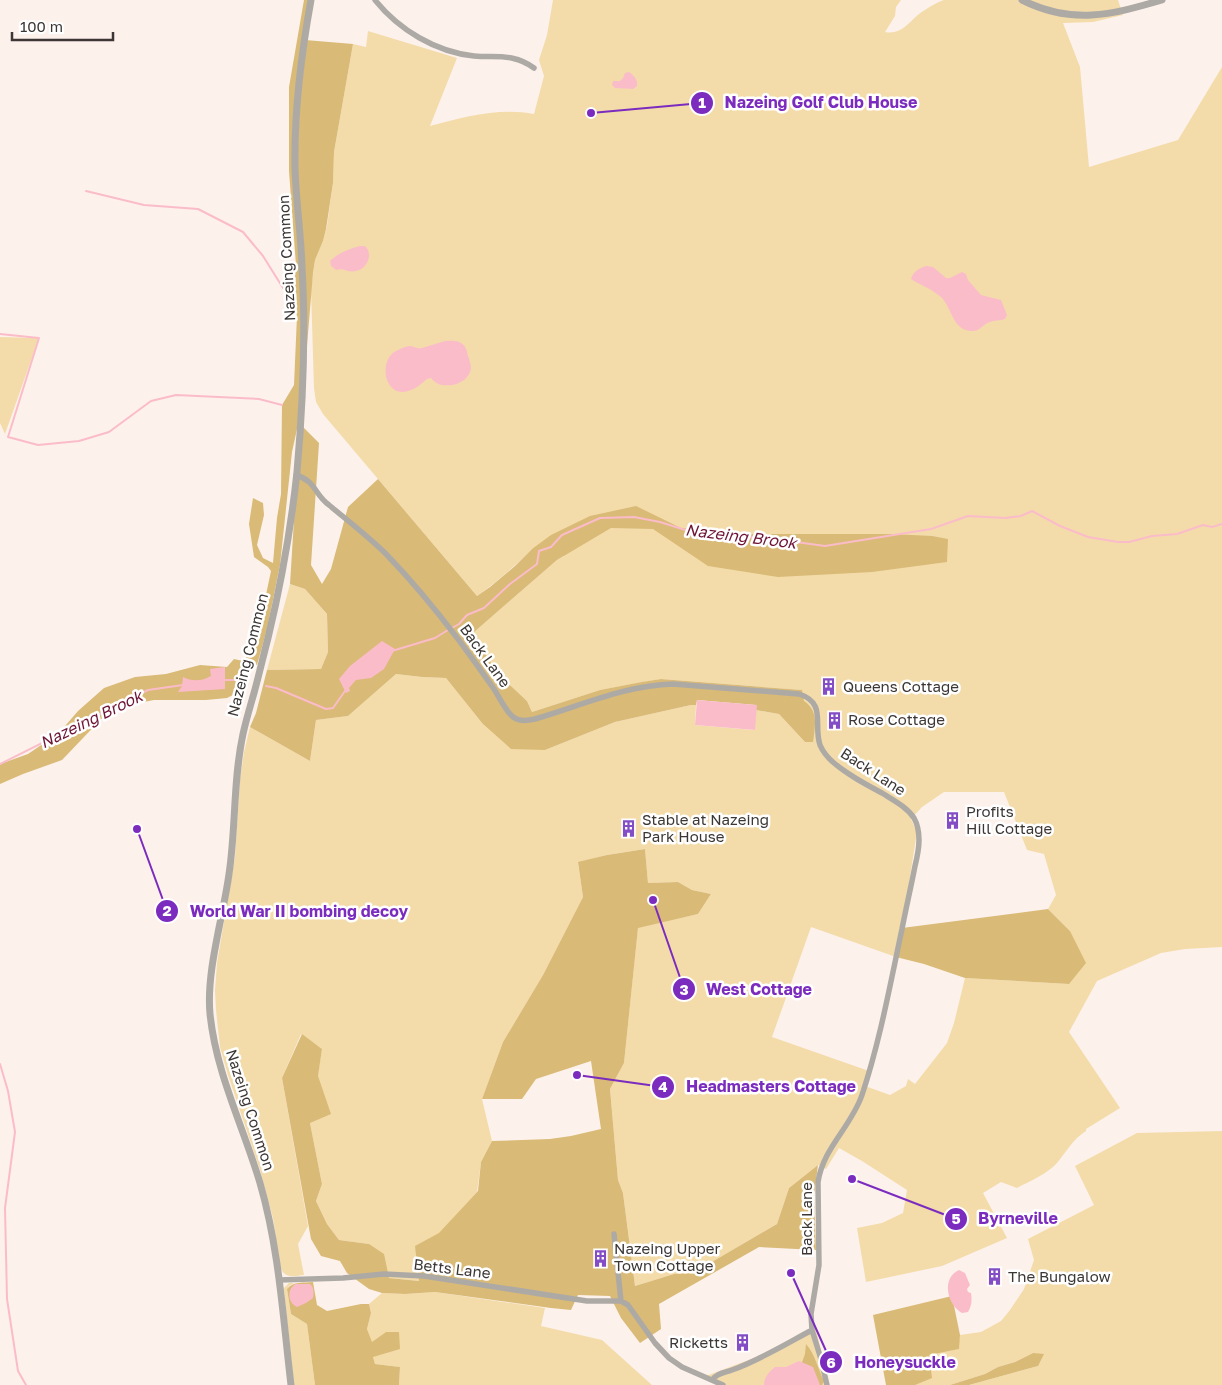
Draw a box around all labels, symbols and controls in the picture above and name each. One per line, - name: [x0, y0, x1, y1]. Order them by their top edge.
- scale bar: [12, 10, 114, 42]
- text: 100 m: [20, 17, 63, 35]
- callout: Nazeing Golf Club House: [690, 87, 928, 118]
- text: Nazeing Golf Club House: [725, 92, 917, 112]
- text: 1: [698, 93, 706, 111]
- street label: Nazeing Common: [274, 194, 298, 322]
- water label: Nazeing Brook: [684, 519, 800, 553]
- street label: Nazeing Common: [223, 591, 271, 718]
- street label: Back Lane: [457, 620, 515, 691]
- building icon: Queens Cottage: [819, 677, 839, 697]
- place label: Queens Cottage: [843, 677, 959, 695]
- water label: Nazeing Brook: [36, 685, 147, 752]
- building icon: Rose Cottage: [824, 710, 844, 730]
- place label: Rose Cottage: [848, 710, 945, 728]
- street label: Back Lane: [838, 743, 910, 799]
- place label: Profits Hill Cottage: [966, 802, 1053, 837]
- place label: Stable at Nazeing Park House: [642, 810, 769, 845]
- building icon: Profits Hill Cottage: [942, 811, 962, 831]
- building icon: Stable at Nazeing Park House: [618, 819, 638, 839]
- callout: World War II bombing decoy: [154, 895, 418, 926]
- text: 2: [162, 901, 172, 919]
- text: World War II bombing decoy: [190, 901, 409, 921]
- callout: West Cottage: [671, 974, 822, 1005]
- text: West Cottage: [706, 979, 812, 999]
- text: 3: [679, 980, 689, 998]
- street label: Nazeing Common: [223, 1047, 279, 1173]
- callout: Headmasters Cottage: [651, 1071, 866, 1102]
- text: Headmasters Cottage: [686, 1076, 856, 1096]
- text: 4: [658, 1077, 668, 1095]
- street label: Back Lane: [797, 1182, 815, 1256]
- callout: Byrneville: [943, 1203, 1068, 1234]
- text: Byrneville: [978, 1208, 1058, 1228]
- text: 5: [951, 1209, 961, 1227]
- place label: Nazeing Upper Town Cottage: [614, 1239, 721, 1274]
- building icon: Nazeing Upper Town Cottage: [590, 1248, 610, 1268]
- street label: Betts Lane: [413, 1254, 492, 1282]
- building icon: The Bungalow: [984, 1267, 1004, 1287]
- place label: The Bungalow: [1008, 1267, 1111, 1285]
- place label: Ricketts: [669, 1333, 728, 1351]
- building icon: Ricketts: [732, 1333, 752, 1353]
- callout: Honeysuckle: [819, 1347, 965, 1378]
- text: Honeysuckle: [854, 1352, 956, 1372]
- text: 6: [826, 1353, 836, 1371]

